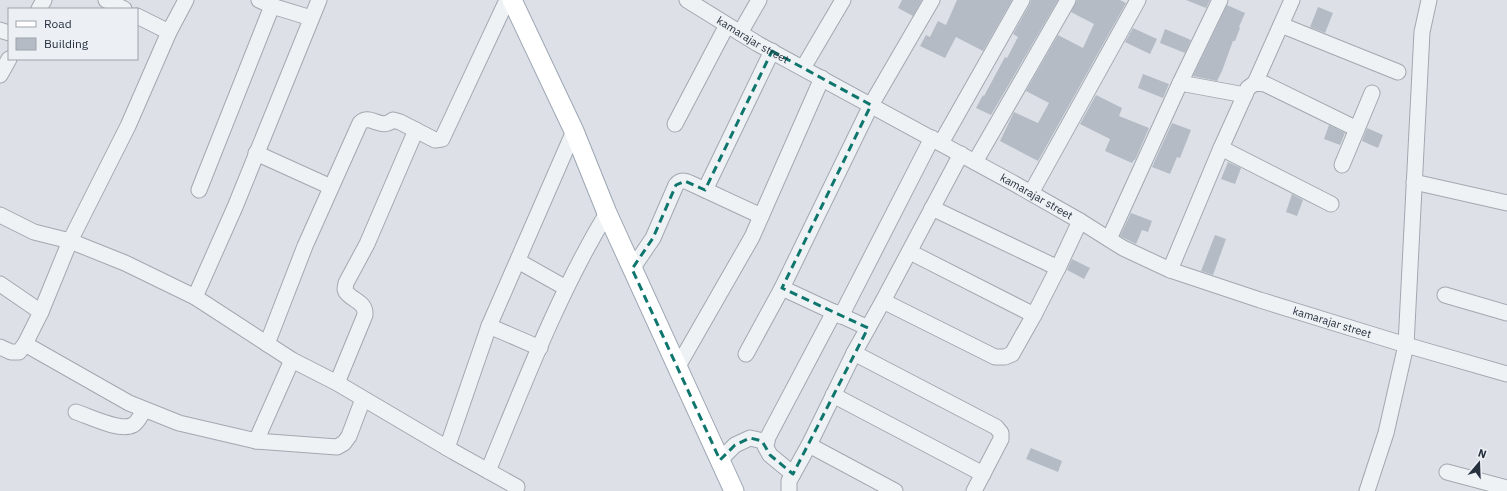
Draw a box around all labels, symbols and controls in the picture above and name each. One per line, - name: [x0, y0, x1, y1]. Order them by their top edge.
- legend: [8, 8, 138, 60]
- street label: kamarajar street: [714, 13, 791, 67]
- text: Road: [44, 16, 72, 31]
- text: Building: [44, 36, 89, 51]
- street label: kamarajar street: [998, 170, 1075, 223]
- street label: kamarajar street: [1291, 304, 1373, 341]
- north arrow: [1459, 443, 1499, 483]
- text: N: [1476, 446, 1488, 461]

